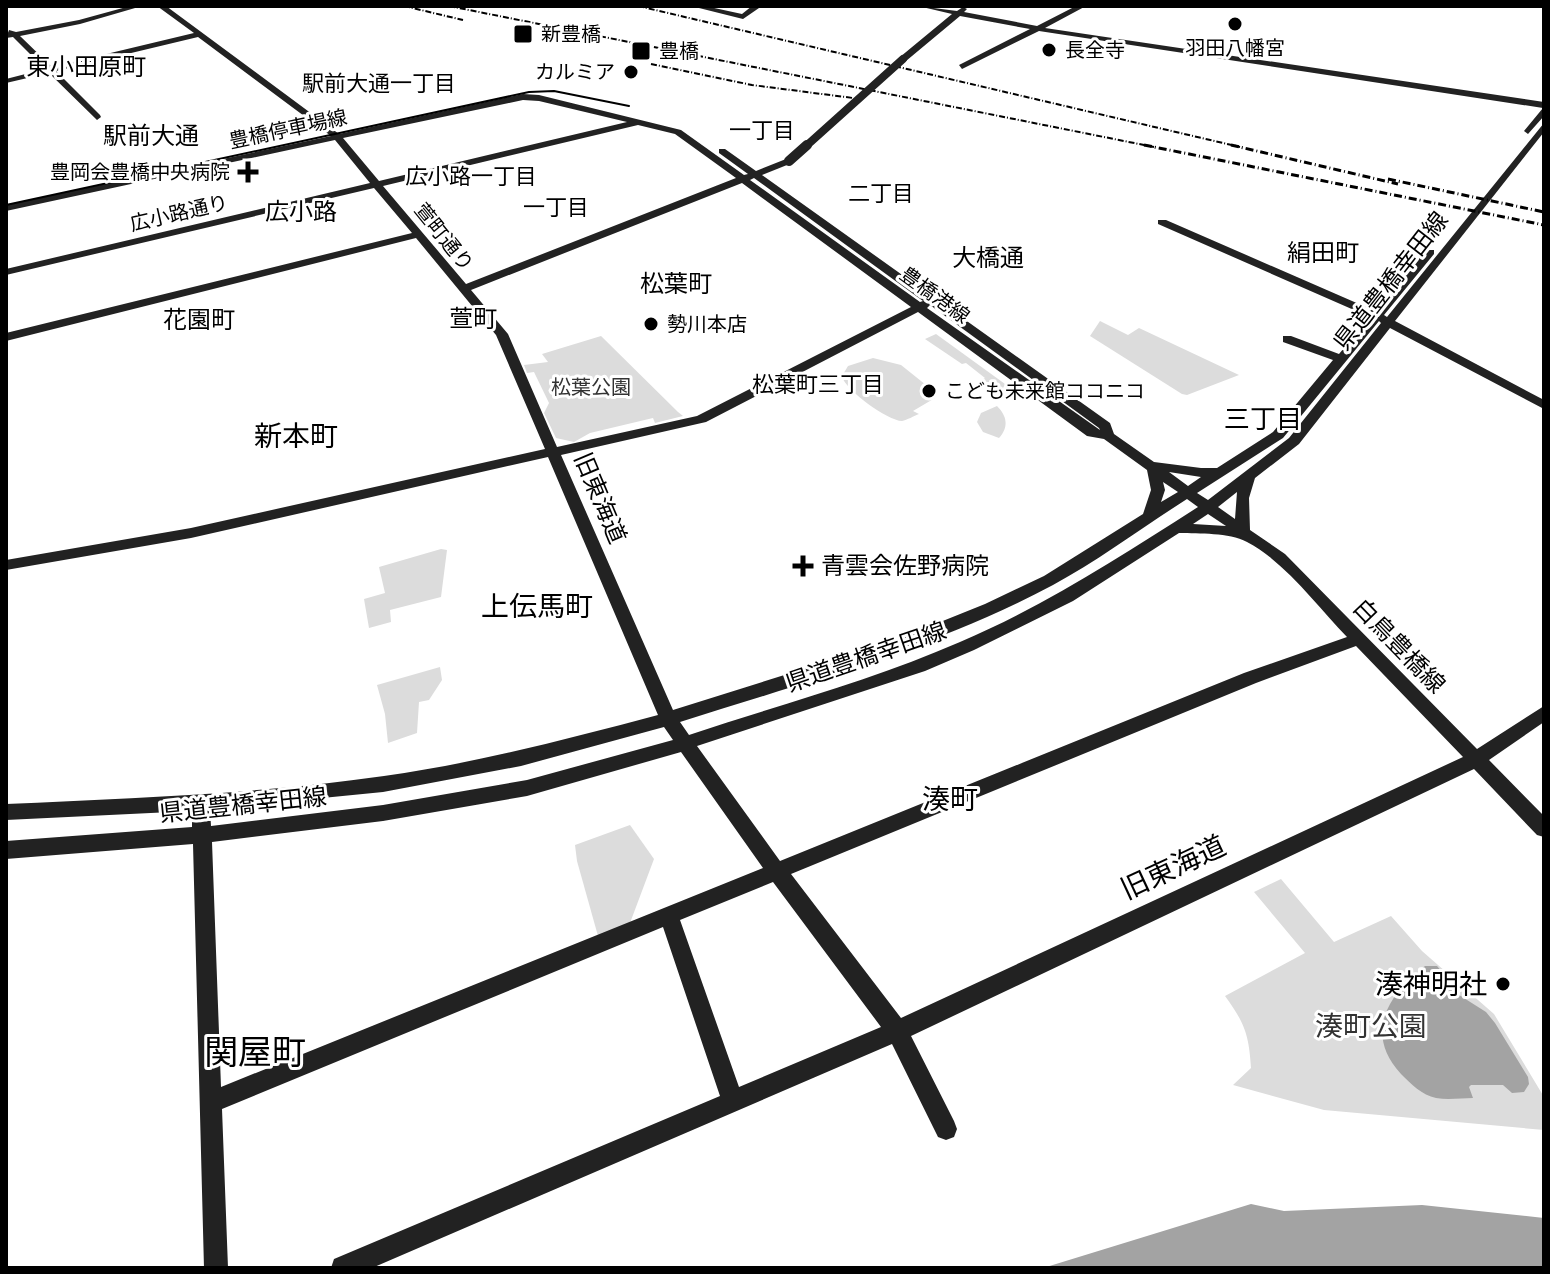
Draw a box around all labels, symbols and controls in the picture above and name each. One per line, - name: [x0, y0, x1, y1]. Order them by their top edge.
- marker: 羽田八幡宮: [1226, 15, 1244, 33]
- place label: 新豊橋: [541, 22, 601, 46]
- marker: 新豊橋: [512, 23, 534, 45]
- place label: 羽田八幡宮: [1185, 36, 1285, 60]
- place label: 長全寺: [1065, 38, 1125, 62]
- place label: 豊橋: [659, 39, 699, 63]
- marker: 豊橋: [630, 40, 652, 62]
- marker: 長全寺: [1040, 41, 1058, 59]
- district label: 東小田原町: [26, 53, 146, 81]
- place label: カルミア: [535, 60, 615, 84]
- marker: カルミア: [622, 63, 640, 81]
- district label: 駅前大通一丁目: [302, 71, 456, 96]
- street label: 豊橋停車場線: [227, 105, 349, 153]
- district label: 一丁目: [729, 118, 795, 143]
- district label: 駅前大通: [103, 122, 199, 150]
- place label: 豊岡会豊橋中央病院: [50, 160, 230, 184]
- marker: 豊岡会豊橋中央病院: [237, 161, 259, 183]
- district label: 広小路一丁目: [405, 164, 537, 189]
- district label: 二丁目: [848, 181, 914, 206]
- street label: 広小路通り: [128, 190, 230, 236]
- district label: 一丁目: [523, 195, 589, 220]
- district label: 広小路: [265, 198, 337, 226]
- street label: 萱町通り: [410, 198, 478, 276]
- street label: 県道豊橋幸田線: [1328, 206, 1454, 356]
- district label: 絹田町: [1287, 239, 1359, 267]
- district label: 大橋通: [952, 244, 1024, 272]
- street label: 豊橋港線: [896, 262, 974, 328]
- district label: 松葉町: [640, 270, 712, 298]
- district label: 萱町: [449, 305, 497, 333]
- district label: 花園町: [163, 306, 235, 334]
- place label: 勢川本店: [667, 312, 747, 336]
- marker: 勢川本店: [642, 315, 660, 333]
- district label: 松葉町三丁目: [752, 372, 884, 397]
- park label: 松葉公園: [551, 375, 631, 399]
- place label: こども未来館ココニコ: [945, 379, 1145, 403]
- marker: こども未来館ココニコ: [920, 382, 938, 400]
- district label: 三丁目: [1224, 404, 1302, 434]
- district label: 新本町: [254, 420, 338, 453]
- street label: 旧東海道: [568, 448, 632, 548]
- place label: 青雲会佐野病院: [821, 552, 989, 580]
- marker: 青雲会佐野病院: [792, 555, 814, 577]
- district label: 上伝馬町: [481, 590, 593, 623]
- street label: 白鳥豊橋線: [1347, 593, 1451, 699]
- street label: 県道豊橋幸田線: [782, 616, 950, 698]
- street label: 県道豊橋幸田線: [158, 782, 328, 828]
- district label: 湊町: [922, 783, 978, 816]
- street label: 旧東海道: [1115, 829, 1231, 906]
- place label: 湊神明社: [1375, 968, 1487, 1001]
- marker: 湊神明社: [1494, 975, 1512, 993]
- park label: 湊町公園: [1315, 1010, 1427, 1043]
- district label: 関屋町: [204, 1032, 306, 1072]

